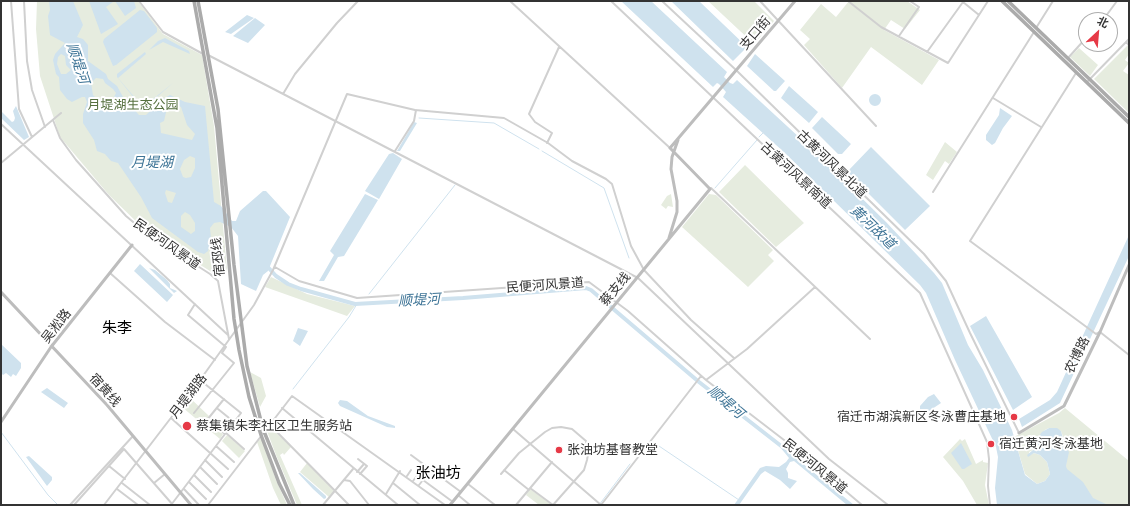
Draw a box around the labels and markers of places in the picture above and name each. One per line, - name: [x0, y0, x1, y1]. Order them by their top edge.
- place label: 宿迁市湖滨新区冬泳曹庄基地: [837, 409, 1006, 425]
- marker: 宿迁市湖滨新区冬泳曹庄基地: [1009, 412, 1019, 422]
- place label: 蔡集镇朱李社区卫生服务站: [196, 418, 352, 434]
- marker: 蔡集镇朱李社区卫生服务站: [181, 420, 193, 432]
- place label: 宿迁黄河冬泳基地: [999, 436, 1103, 452]
- marker: 宿迁黄河冬泳基地: [986, 439, 996, 449]
- place label: 张油坊基督教堂: [567, 442, 658, 458]
- marker: 张油坊基督教堂: [554, 445, 564, 455]

